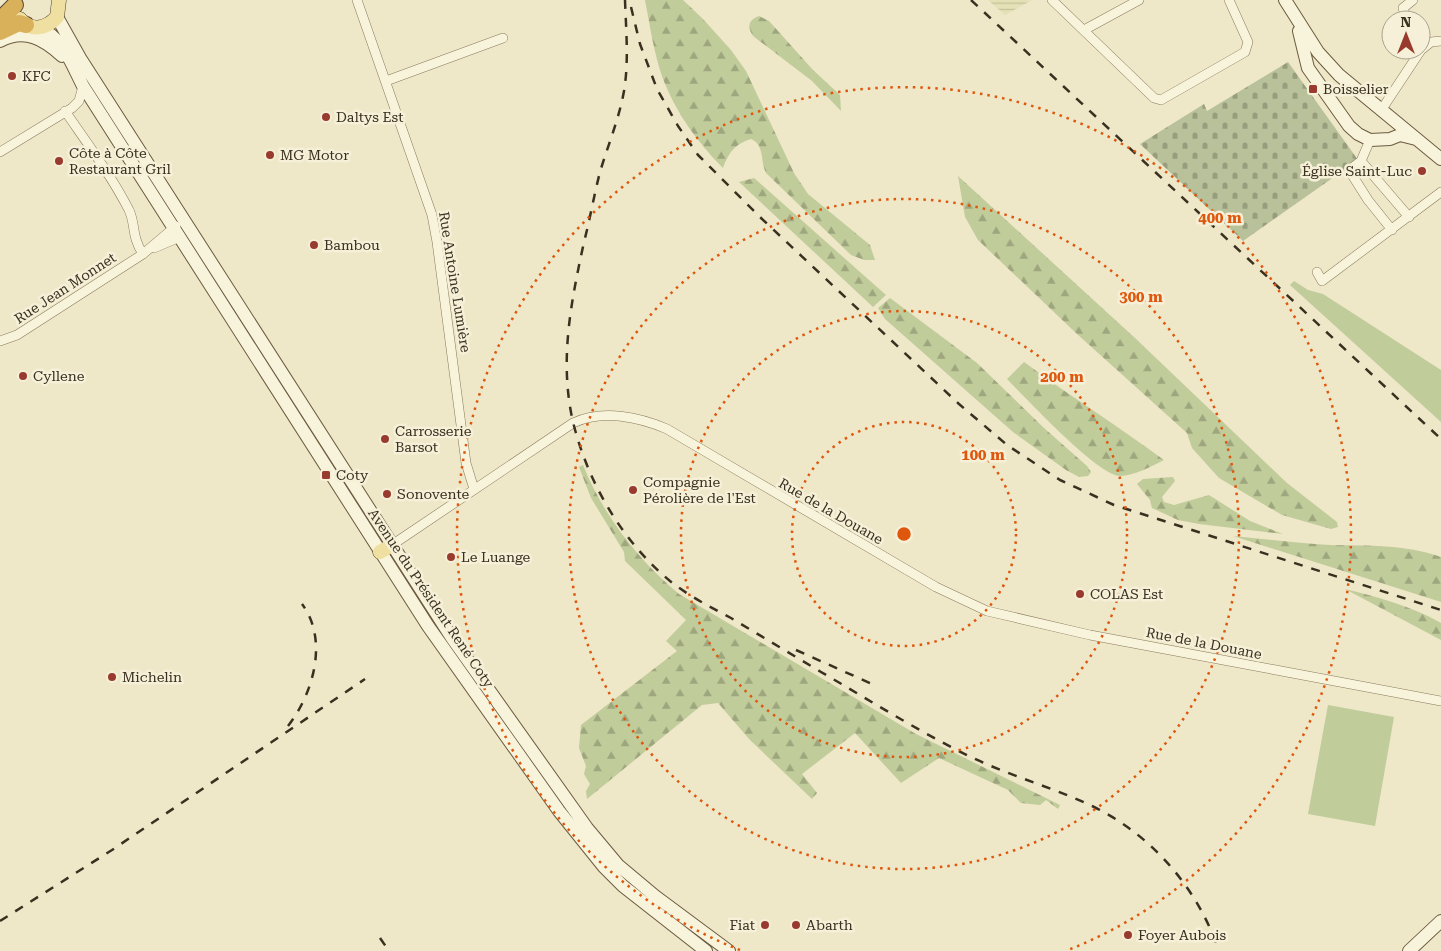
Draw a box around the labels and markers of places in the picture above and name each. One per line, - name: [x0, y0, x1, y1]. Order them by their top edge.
- place label: KFC: [22, 68, 51, 84]
- marker: KFC: [6, 70, 18, 82]
- place label: Boisselier: [1323, 81, 1389, 97]
- marker: Boisselier: [1307, 83, 1319, 95]
- place label: Daltys Est: [336, 109, 403, 125]
- marker: Daltys Est: [320, 111, 332, 123]
- place label: Côte à Côte Restaurant Gril: [69, 145, 171, 177]
- place label: MG Motor: [280, 147, 349, 163]
- marker: MG Motor: [264, 149, 276, 161]
- marker: Côte à Côte Restaurant Gril: [53, 155, 65, 167]
- place label: Église Saint-Luc: [1302, 163, 1412, 179]
- marker: Église Saint-Luc: [1416, 165, 1428, 177]
- place label: Bambou: [324, 237, 380, 253]
- marker: Bambou: [308, 239, 320, 251]
- place label: Cyllene: [33, 368, 85, 384]
- marker: Cyllene: [17, 370, 29, 382]
- place label: Carrosserie Barsot: [395, 423, 472, 455]
- marker: Carrosserie Barsot: [379, 433, 391, 445]
- place label: Coty: [336, 467, 369, 483]
- marker: Coty: [320, 469, 332, 481]
- place label: Compagnie Pérolière de l'Est: [643, 474, 756, 506]
- marker: Compagnie Pérolière de l'Est: [627, 484, 639, 496]
- place label: Sonovente: [397, 486, 469, 502]
- marker: Sonovente: [381, 488, 393, 500]
- centre of rings: [895, 525, 913, 543]
- place label: Le Luange: [461, 549, 531, 565]
- marker: Le Luange: [445, 551, 457, 563]
- place label: COLAS Est: [1090, 586, 1163, 602]
- marker: COLAS Est: [1074, 588, 1086, 600]
- place label: Michelin: [122, 669, 182, 685]
- marker: Michelin: [106, 671, 118, 683]
- place label: Fiat: [729, 917, 755, 933]
- place label: Abarth: [806, 917, 853, 933]
- marker: Fiat: [759, 919, 771, 931]
- marker: Abarth: [790, 919, 802, 931]
- place label: Foyer Aubois: [1138, 927, 1227, 943]
- marker: Foyer Aubois: [1122, 929, 1134, 941]

